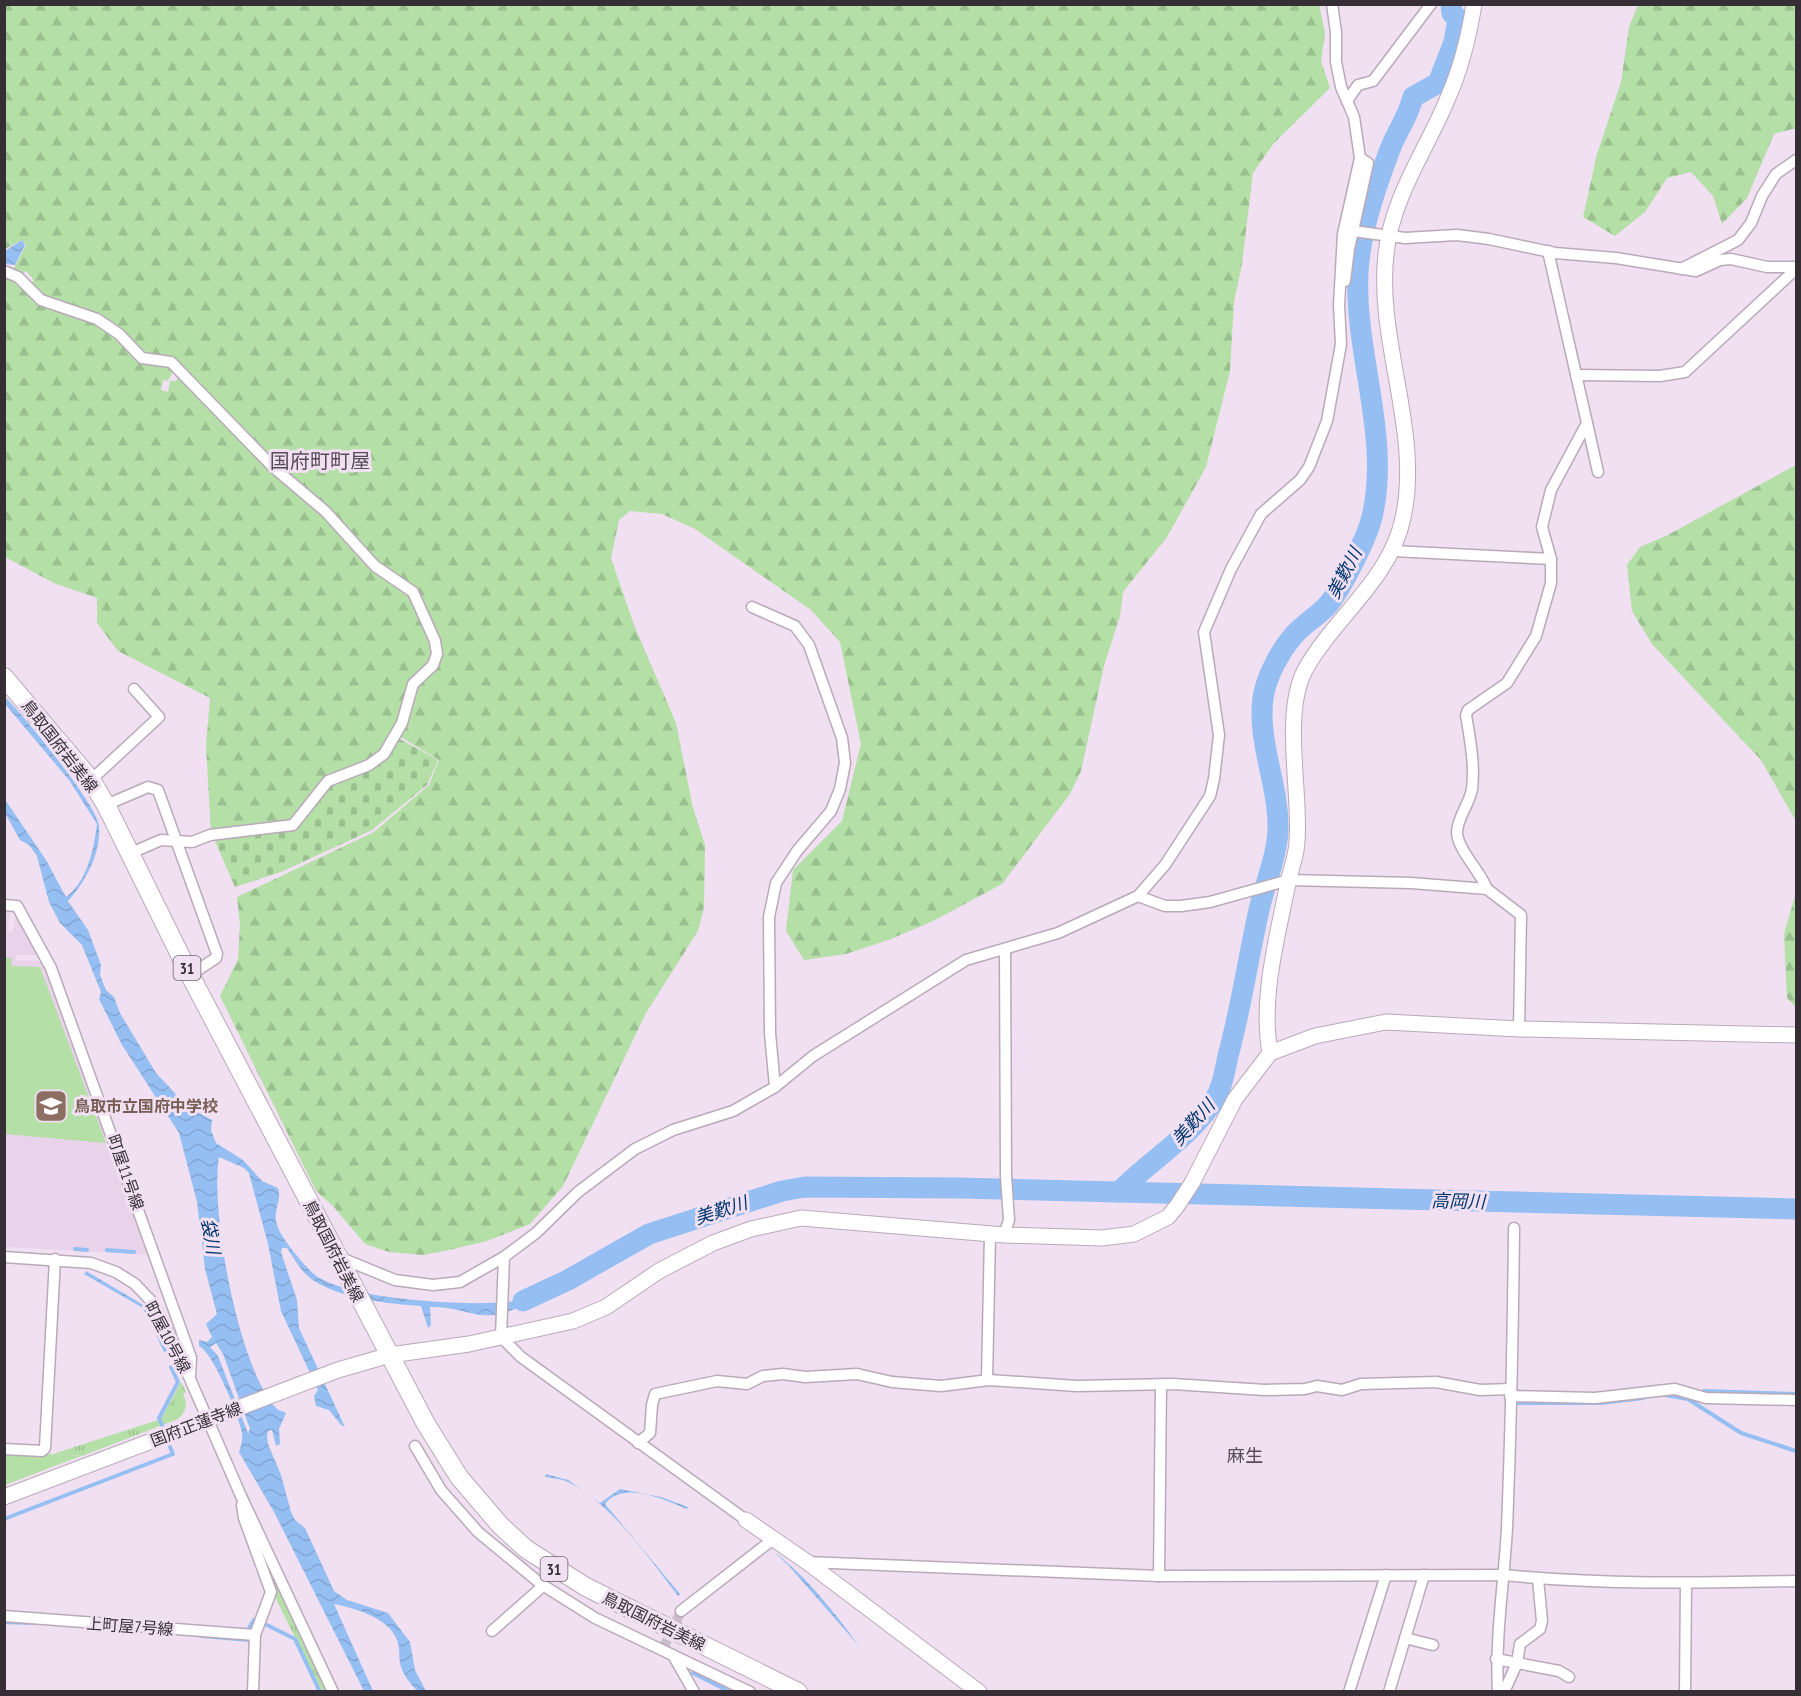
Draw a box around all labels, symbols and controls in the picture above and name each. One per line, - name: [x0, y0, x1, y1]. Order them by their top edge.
- district label: 国府町町屋: [270, 448, 370, 474]
- water label: 美歎川: [1321, 542, 1367, 602]
- street label: 鳥取国府岩美線: [18, 696, 102, 796]
- road number: 31: [174, 956, 201, 980]
- school or university icon: 鳥取市立国府中学校: [33, 1088, 69, 1124]
- water label: 美歎川: [1166, 1093, 1221, 1150]
- place label: 鳥取市立国府中学校: [74, 1096, 218, 1116]
- street label: 町屋11号線: [104, 1132, 148, 1212]
- water label: 高岡川: [1431, 1189, 1487, 1213]
- water label: 美歎川: [692, 1190, 752, 1229]
- street label: 鳥取国府岩美線: [300, 1197, 368, 1305]
- water label: 袋川: [197, 1216, 226, 1258]
- street label: 町屋10号線: [141, 1298, 195, 1376]
- street label: 国府正蓮寺線: [148, 1397, 244, 1451]
- district label: 麻生: [1227, 1444, 1263, 1467]
- road number: 31: [540, 1557, 568, 1581]
- street label: 鳥取国府岩美線: [599, 1587, 709, 1655]
- street label: 上町屋7号線: [86, 1613, 174, 1639]

